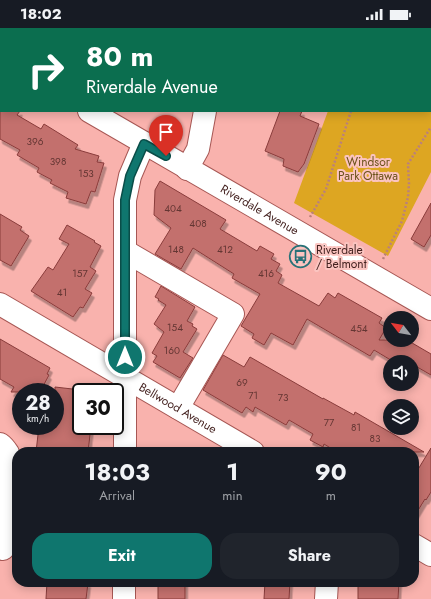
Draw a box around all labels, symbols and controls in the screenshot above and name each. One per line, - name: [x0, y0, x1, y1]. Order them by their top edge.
- text: 18:02: [20, 3, 62, 25]
- text: 80 m: [86, 36, 153, 77]
- icon: right: [20, 44, 72, 96]
- text: Riverdale Avenue: [86, 74, 218, 100]
- pin: [149, 115, 183, 156]
- icon: arrive: [155, 121, 177, 143]
- house number: 396: [27, 134, 44, 149]
- park label: Windsor Park Ottawa: [338, 153, 398, 185]
- house number: 398: [50, 154, 66, 169]
- house number: 153: [78, 166, 94, 181]
- street label: Riverdale Avenue: [217, 180, 302, 240]
- house number: 404: [164, 201, 182, 216]
- house number: 408: [189, 216, 207, 231]
- place label: Riverdale / Belmont: [316, 241, 367, 273]
- house number: 148: [168, 242, 184, 257]
- house number: 412: [217, 242, 233, 257]
- bus stop icon: Riverdale / Belmont: [288, 244, 314, 270]
- house number: 157: [72, 266, 88, 281]
- house number: 416: [258, 266, 274, 281]
- house number: 41: [57, 285, 67, 300]
- north arrow: [383, 311, 419, 347]
- map controls: [383, 311, 419, 435]
- house number: 154: [167, 320, 183, 335]
- house number: 454: [350, 321, 368, 336]
- position arrow: [104, 336, 146, 378]
- house number: 160: [164, 343, 180, 358]
- button: sound: [383, 355, 419, 391]
- house number: 69: [236, 375, 248, 390]
- street label: Bellwood Avenue: [136, 378, 220, 438]
- speed limit sign: 30: [72, 383, 124, 435]
- house number: 71: [248, 388, 258, 403]
- text: 28: [25, 389, 51, 418]
- house number: 73: [278, 390, 289, 405]
- button: layers: [383, 399, 419, 435]
- text: km/h: [27, 411, 49, 426]
- house number: 77: [324, 415, 335, 430]
- house number: 81: [351, 420, 361, 435]
- house number: 83: [370, 431, 381, 446]
- text: 18:03: [84, 454, 150, 489]
- text: 1: [226, 454, 239, 489]
- text: 90: [315, 454, 347, 489]
- text: Arrival: [99, 486, 135, 505]
- text: min: [222, 486, 243, 505]
- text: m: [326, 486, 336, 505]
- button: Exit: [32, 533, 212, 579]
- button: Share: [220, 533, 399, 579]

